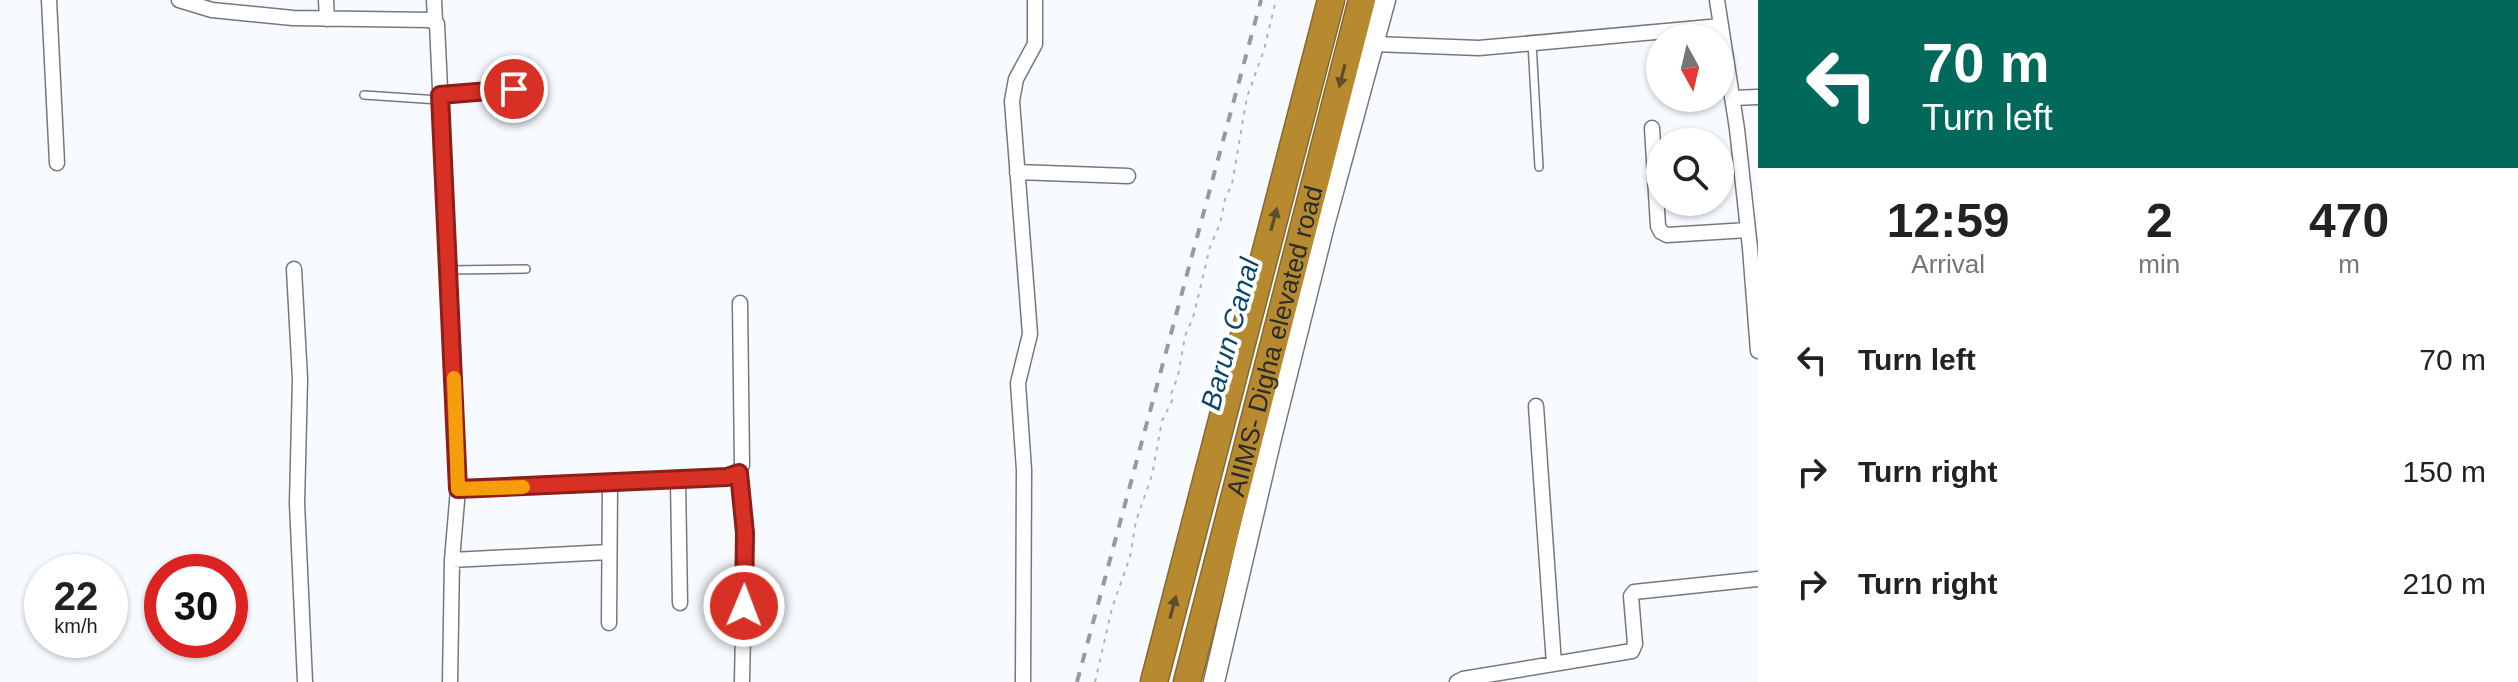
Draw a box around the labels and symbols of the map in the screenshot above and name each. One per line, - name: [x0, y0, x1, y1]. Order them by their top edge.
- north arrow: [1646, 24, 1734, 112]
- pin: [480, 55, 548, 123]
- one-way arrow: [1336, 63, 1348, 88]
- street label: AIIMS- Digha elevated road: [1220, 183, 1329, 500]
- one-way arrow: [1268, 207, 1281, 231]
- water label: Barun Canal: [1195, 254, 1265, 413]
- speed limit sign: 30: [144, 554, 248, 658]
- position arrow: [702, 564, 786, 648]
- one-way arrow: [1168, 594, 1180, 619]

